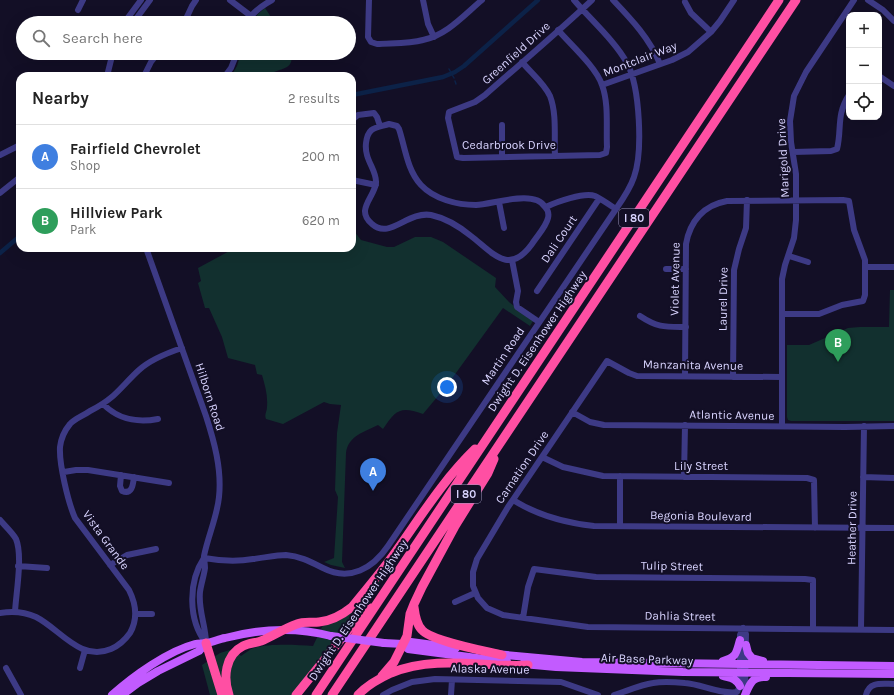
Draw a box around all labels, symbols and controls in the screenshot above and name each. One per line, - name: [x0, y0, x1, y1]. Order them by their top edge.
- map controls: [846, 12, 882, 120]
- button: +: [846, 12, 882, 48]
- search box: [16, 16, 356, 60]
- street label: Greenfield Drive: [479, 19, 553, 87]
- icon: search: [30, 27, 52, 49]
- text: Search here: [62, 29, 143, 47]
- street label: Montclair Way: [601, 38, 679, 80]
- button: −: [846, 48, 882, 84]
- button: locate: [846, 84, 882, 120]
- text: Nearby: [32, 88, 89, 108]
- text: 2 results: [288, 91, 340, 106]
- street label: Marigold Drive: [774, 118, 792, 198]
- street label: Cedarbrook Drive: [462, 138, 556, 152]
- text: Fairfield Chevrolet: [70, 140, 201, 158]
- text: A: [41, 149, 49, 164]
- text: 200 m: [302, 149, 340, 164]
- text: Shop: [70, 158, 100, 173]
- text: Hillview Park: [70, 204, 163, 222]
- road number: I 80: [619, 209, 649, 227]
- street label: Dali Court: [538, 212, 580, 265]
- text: B: [41, 213, 49, 228]
- text: 620 m: [302, 213, 340, 228]
- text: Park: [70, 222, 96, 237]
- street label: Violet Avenue: [667, 242, 683, 316]
- street label: Laurel Drive: [715, 267, 731, 331]
- street label: Dwight D. Eisenhower Highway: [485, 268, 590, 414]
- street label: Martin Road: [478, 324, 528, 388]
- pin: B: [825, 329, 851, 362]
- street label: Manzanita Avenue: [643, 357, 743, 373]
- street label: Hilborn Road: [192, 361, 228, 433]
- your location: [437, 377, 457, 397]
- street label: Atlantic Avenue: [689, 407, 775, 423]
- street label: Carnation Drive: [492, 428, 552, 506]
- pin: A: [360, 458, 386, 491]
- street label: Lily Street: [674, 459, 728, 473]
- road number: I 80: [451, 485, 481, 503]
- street label: Heather Drive: [844, 491, 860, 565]
- street label: Vista Grande: [80, 508, 132, 572]
- street label: Begonia Boulevard: [650, 508, 752, 524]
- street label: Dwight D. Eisenhower Highway: [306, 537, 411, 683]
- street label: Tulip Street: [641, 558, 704, 574]
- street label: Dahlia Street: [644, 608, 716, 624]
- street label: Air Base Parkway: [601, 650, 694, 668]
- street label: Alaska Avenue: [450, 661, 530, 677]

